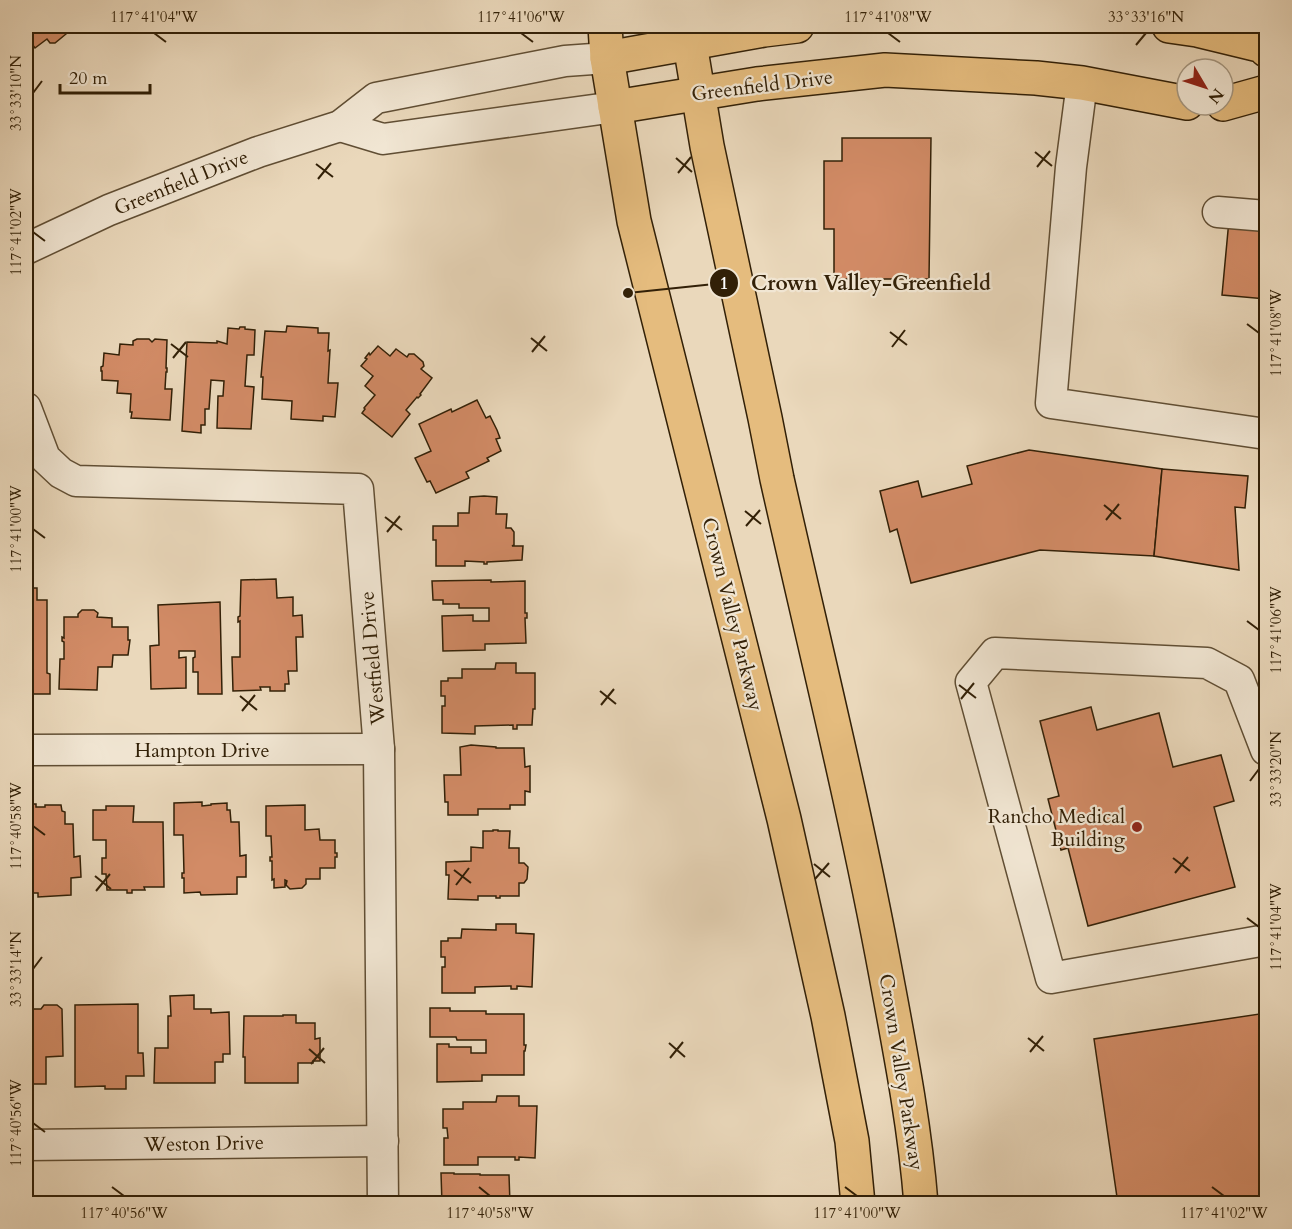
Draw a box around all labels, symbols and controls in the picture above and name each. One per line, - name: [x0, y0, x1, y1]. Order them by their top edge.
- text: 117°41'04"W: [110, 7, 198, 27]
- text: 117°41'06"W: [477, 7, 565, 27]
- text: 117°41'08"W: [844, 7, 932, 27]
- text: 33°33'16"N: [1108, 7, 1184, 27]
- text: 33°33'10"N: [6, 55, 26, 131]
- scale bar: [60, 57, 150, 95]
- north arrow: [1175, 57, 1235, 117]
- street label: Greenfield Drive: [690, 63, 834, 108]
- text: 20 m: [69, 66, 108, 91]
- text: N: [1203, 83, 1229, 108]
- street label: Greenfield Drive: [110, 143, 252, 222]
- text: 117°41'02"W: [6, 188, 26, 276]
- callout: Crown Valley-Greenfield: [709, 263, 1003, 302]
- text: Crown Valley-Greenfield: [751, 269, 991, 298]
- text: 1: [719, 271, 729, 296]
- text: 117°41'08"W: [1266, 289, 1286, 377]
- text: 117°41'00"W: [6, 485, 26, 573]
- street label: Crown Valley Parkway: [695, 515, 770, 714]
- text: 117°41'06"W: [1266, 586, 1286, 674]
- street label: Westfield Drive: [353, 590, 392, 727]
- text: 33°33'20"N: [1266, 731, 1286, 807]
- street label: Hampton Drive: [134, 737, 270, 764]
- text: 117°40'58"W: [6, 782, 26, 870]
- place label: Rancho Medical Building: [988, 803, 1126, 853]
- marker: Rancho Medical Building: [1130, 820, 1144, 834]
- text: 117°41'04"W: [1266, 883, 1286, 971]
- text: 33°33'14"N: [6, 931, 26, 1007]
- street label: Crown Valley Parkway: [873, 972, 930, 1173]
- text: 117°40'56"W: [6, 1079, 26, 1167]
- street label: Weston Drive: [143, 1129, 264, 1158]
- text: 117°40'56"W: [80, 1203, 168, 1223]
- text: 117°40'58"W: [446, 1203, 534, 1223]
- text: 117°41'00"W: [813, 1203, 901, 1223]
- text: 117°41'02"W: [1180, 1203, 1268, 1223]

